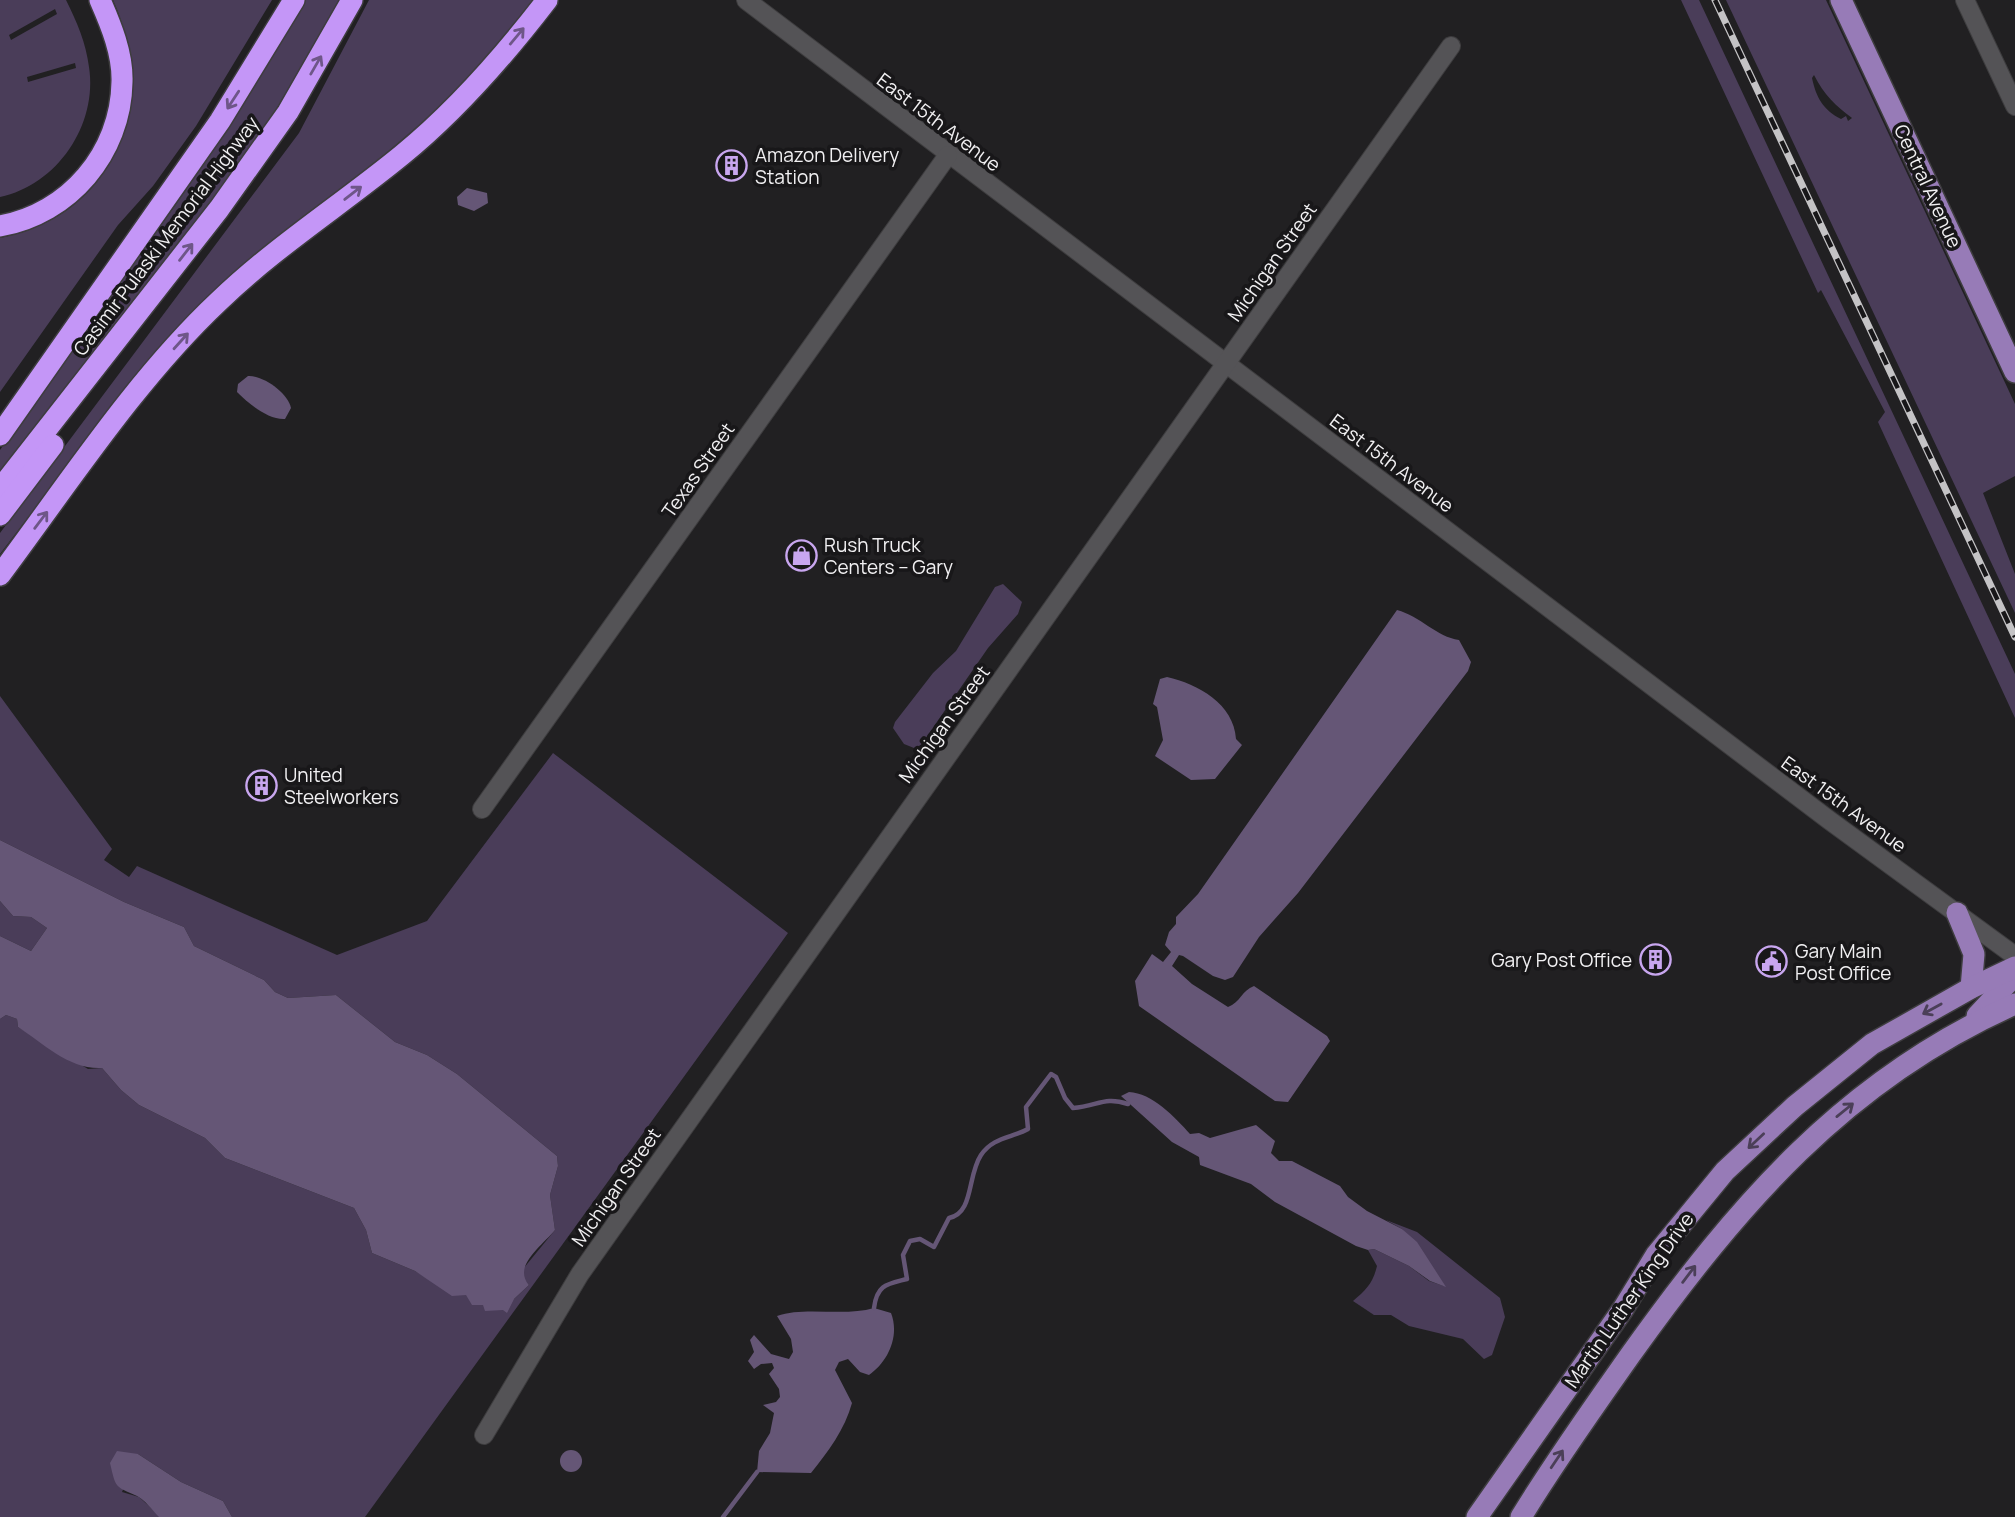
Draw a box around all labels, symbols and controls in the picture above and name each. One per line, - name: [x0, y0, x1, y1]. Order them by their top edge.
- one-way arrow: [509, 28, 525, 46]
- one-way arrow: [309, 56, 323, 76]
- street label: East 15th Avenue: [872, 67, 1006, 177]
- one-way arrow: [226, 90, 240, 110]
- street label: Casimir Pulaski Memorial Highway: [67, 111, 265, 361]
- street label: Central Avenue: [1888, 120, 1968, 252]
- place label: Amazon Delivery Station: [755, 142, 899, 190]
- building icon: Amazon Delivery Station: [715, 149, 749, 183]
- one-way arrow: [344, 186, 362, 201]
- street label: Michigan Street: [1221, 197, 1323, 327]
- one-way arrow: [178, 243, 193, 261]
- one-way arrow: [173, 332, 189, 350]
- street label: East 15th Avenue: [1325, 408, 1459, 518]
- street label: Texas Street: [656, 417, 740, 523]
- one-way arrow: [34, 511, 49, 530]
- place label: Rush Truck Centers – Gary: [824, 532, 953, 580]
- shop icon: Rush Truck Centers – Gary: [784, 539, 818, 573]
- street label: Michigan Street: [893, 660, 995, 788]
- street label: East 15th Avenue: [1776, 750, 1912, 858]
- place label: United Steelworkers: [284, 762, 399, 810]
- building icon: United Steelworkers: [244, 769, 278, 803]
- place label: Gary Main Post Office: [1795, 938, 1891, 986]
- building icon: Gary Post Office: [1638, 943, 1672, 977]
- public building icon: Gary Main Post Office: [1755, 945, 1789, 979]
- place label: Gary Post Office: [1491, 947, 1632, 973]
- one-way arrow: [1922, 1003, 1943, 1016]
- one-way arrow: [1836, 1102, 1854, 1117]
- street label: Michigan Street: [565, 1122, 667, 1252]
- one-way arrow: [1748, 1132, 1765, 1149]
- street label: Martin Luther King Drive: [1559, 1207, 1699, 1393]
- one-way arrow: [1681, 1265, 1696, 1284]
- one-way arrow: [1550, 1450, 1564, 1469]

